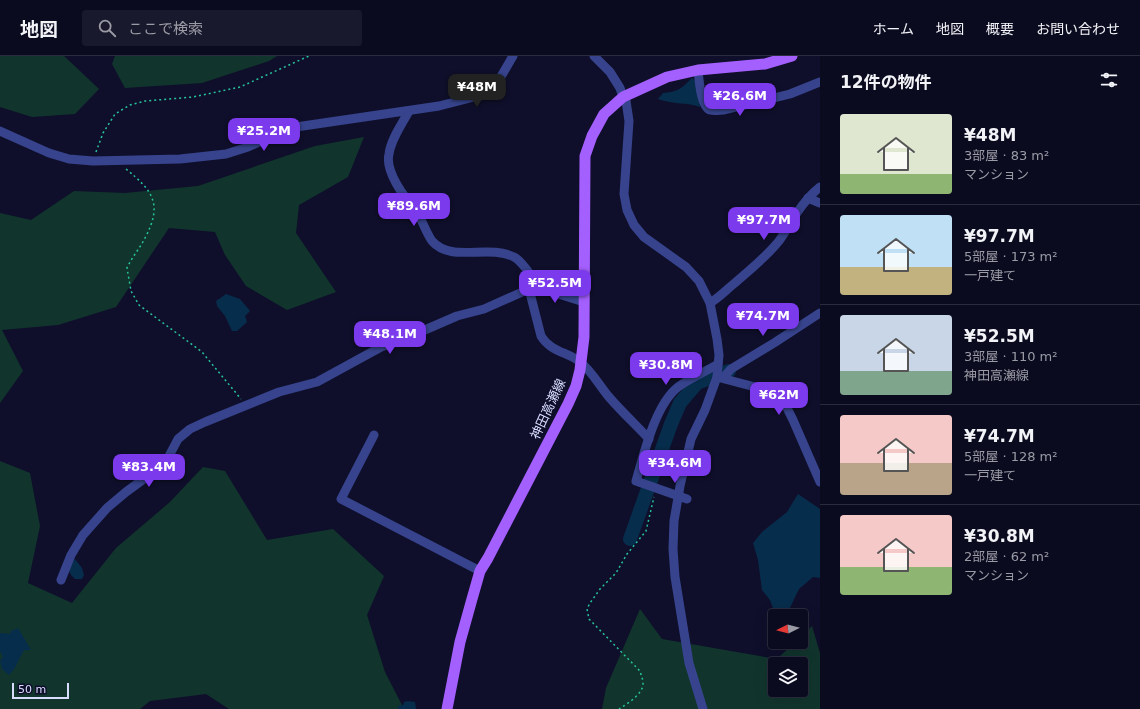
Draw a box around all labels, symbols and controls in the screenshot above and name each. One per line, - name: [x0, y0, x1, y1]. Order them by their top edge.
- search box: [82, 10, 362, 46]
- icon: search: [96, 17, 118, 39]
- text: 地図: [20, 18, 58, 40]
- text: ここで検索: [128, 20, 203, 38]
- text: ホーム: [872, 21, 914, 37]
- text: 地図: [936, 21, 964, 37]
- text: 概要: [986, 21, 1014, 37]
- text: お問い合わせ: [1036, 21, 1120, 37]
- icon: filters: [1098, 69, 1120, 91]
- text: 12件の物件: [840, 72, 932, 92]
- pin: ¥48M: [453, 74, 501, 108]
- text: ¥48M: [457, 79, 497, 94]
- pin: ¥26.6M: [707, 83, 773, 117]
- text: ¥26.6M: [713, 88, 767, 103]
- pin: ¥25.2M: [231, 118, 297, 152]
- text: ¥25.2M: [237, 123, 291, 138]
- text: ¥48M: [964, 125, 1016, 145]
- icon: home: [872, 130, 920, 178]
- text: 3部屋 · 83 m²: [964, 148, 1049, 163]
- text: マンション: [964, 167, 1029, 182]
- pin: ¥89.6M: [381, 193, 447, 227]
- text: ¥89.6M: [387, 198, 441, 213]
- pin: ¥97.7M: [731, 207, 797, 241]
- text: ¥97.7M: [737, 212, 791, 227]
- text: ¥97.7M: [964, 226, 1035, 246]
- icon: home: [872, 231, 920, 279]
- text: 5部屋 · 173 m²: [964, 249, 1058, 264]
- text: 一戸建て: [964, 268, 1016, 283]
- pin: ¥52.5M: [522, 270, 588, 304]
- text: ¥52.5M: [528, 275, 582, 290]
- pin: ¥74.7M: [730, 303, 796, 337]
- text: ¥74.7M: [736, 308, 790, 323]
- pin: ¥48.1M: [357, 321, 423, 355]
- text: ¥48.1M: [363, 326, 417, 341]
- text: ¥52.5M: [964, 326, 1035, 346]
- icon: home: [872, 331, 920, 379]
- text: 3部屋 · 110 m²: [964, 349, 1058, 364]
- pin: ¥30.8M: [633, 352, 699, 386]
- text: ¥30.8M: [639, 357, 693, 372]
- text: 神田高瀬線: [964, 368, 1029, 383]
- street label: 神田高瀬線: [527, 376, 569, 442]
- pin: ¥62M: [755, 382, 803, 416]
- text: ¥62M: [759, 387, 799, 402]
- text: ¥74.7M: [964, 426, 1035, 446]
- icon: home: [872, 431, 920, 479]
- text: 5部屋 · 128 m²: [964, 449, 1058, 464]
- pin: ¥34.6M: [642, 450, 708, 484]
- pin: ¥83.4M: [116, 454, 182, 488]
- text: ¥34.6M: [648, 455, 702, 470]
- text: ¥83.4M: [122, 459, 176, 474]
- text: 一戸建て: [964, 468, 1016, 483]
- text: ¥30.8M: [964, 526, 1035, 546]
- icon: home: [872, 531, 920, 579]
- text: 2部屋 · 62 m²: [964, 549, 1049, 564]
- text: マンション: [964, 568, 1029, 583]
- north arrow: [768, 609, 808, 649]
- map controls: [768, 609, 808, 697]
- button: layers: [768, 657, 808, 697]
- scale bar: [12, 681, 69, 700]
- text: 50 m: [18, 683, 46, 696]

